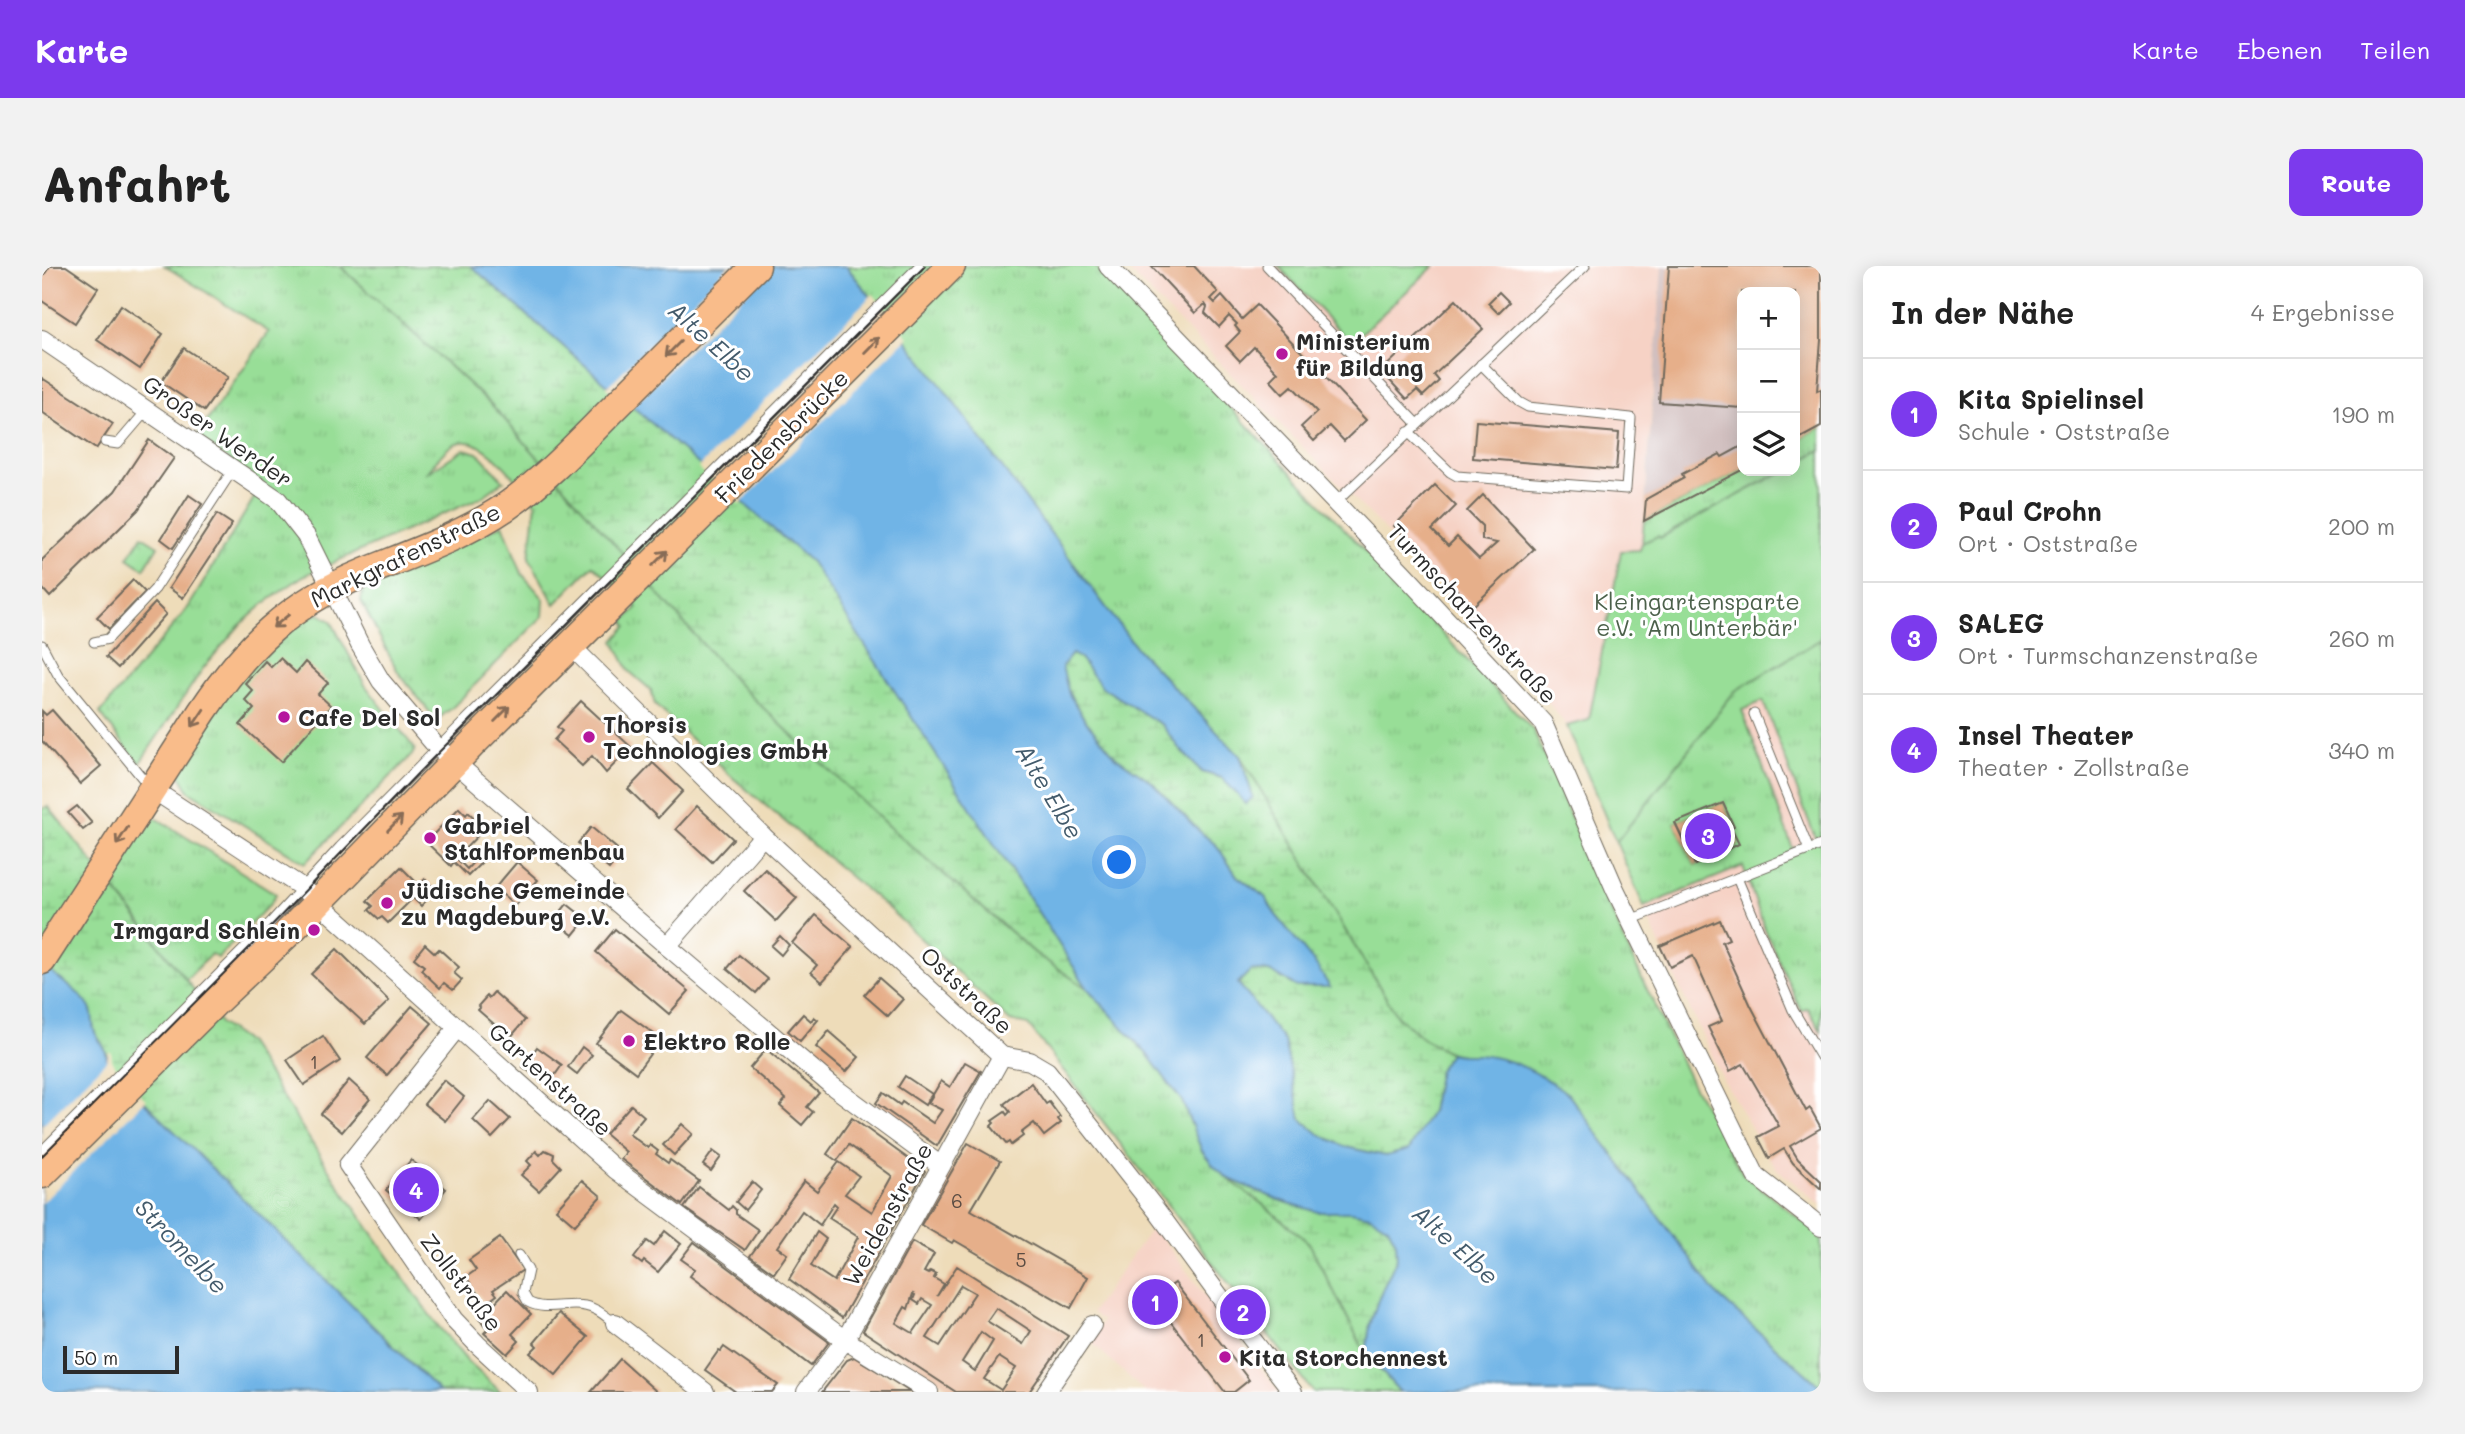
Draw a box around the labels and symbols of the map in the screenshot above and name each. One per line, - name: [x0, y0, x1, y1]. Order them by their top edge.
- water label: Alte Elbe: [662, 294, 762, 388]
- place label: Ministerium für Bildung: [1296, 326, 1430, 382]
- one-way arrow: [864, 337, 881, 354]
- one-way arrow: [664, 340, 681, 357]
- marker: Ministerium für Bildung: [1274, 346, 1290, 362]
- street label: Friedensbrücke: [708, 363, 854, 509]
- street label: Großer Werder: [137, 368, 299, 494]
- street label: Markgrafenstraße: [305, 496, 505, 614]
- street label: Turmschanzenstraße: [1382, 517, 1564, 709]
- one-way arrow: [651, 550, 668, 567]
- park label: Kleingartensparte e.V. 'Am Unterbär': [1594, 586, 1800, 642]
- one-way arrow: [273, 613, 291, 628]
- place label: Cafe Del Sol: [298, 702, 440, 732]
- one-way arrow: [494, 706, 511, 723]
- one-way arrow: [190, 708, 204, 728]
- marker: Cafe Del Sol: [276, 709, 292, 725]
- place label: Thorsis Technologies GmbH: [603, 709, 829, 765]
- marker: Thorsis Technologies GmbH: [581, 729, 597, 745]
- water label: Alte Elbe: [1010, 738, 1090, 844]
- place label: Gabriel Stahlformenbau: [444, 810, 625, 866]
- pin: 3: [1685, 810, 1731, 862]
- one-way arrow: [386, 815, 403, 832]
- one-way arrow: [114, 825, 128, 845]
- marker: Gabriel Stahlformenbau: [422, 830, 438, 846]
- your location: [1102, 845, 1136, 879]
- place label: Jüdische Gemeinde zu Magdeburg e.V.: [401, 875, 625, 931]
- marker: Jüdische Gemeinde zu Magdeburg e.V.: [379, 895, 395, 911]
- place label: Irmgard Schlein: [113, 915, 300, 945]
- marker: Irmgard Schlein: [306, 922, 322, 938]
- street label: Oststraße: [915, 940, 1019, 1040]
- street label: Gartenstraße: [483, 1016, 619, 1142]
- place label: Elektro Rolle: [643, 1026, 790, 1056]
- marker: Elektro Rolle: [621, 1033, 637, 1049]
- house number: 1: [310, 1049, 318, 1074]
- street label: Weidenstraße: [835, 1137, 939, 1291]
- pin: 4: [393, 1164, 439, 1216]
- house number: 6: [951, 1188, 963, 1213]
- water label: Stromelbe: [129, 1192, 235, 1300]
- water label: Alte Elbe: [1406, 1197, 1506, 1291]
- street label: Zollstraße: [414, 1227, 510, 1337]
- house number: 5: [1015, 1247, 1027, 1272]
- pin: 1: [1132, 1276, 1178, 1328]
- pin: 2: [1220, 1286, 1266, 1338]
- house number: 1: [1197, 1327, 1205, 1352]
- place label: Kita Storchennest: [1239, 1342, 1448, 1372]
- scale bar: [63, 1343, 178, 1375]
- marker: Kita Storchennest: [1217, 1349, 1233, 1365]

